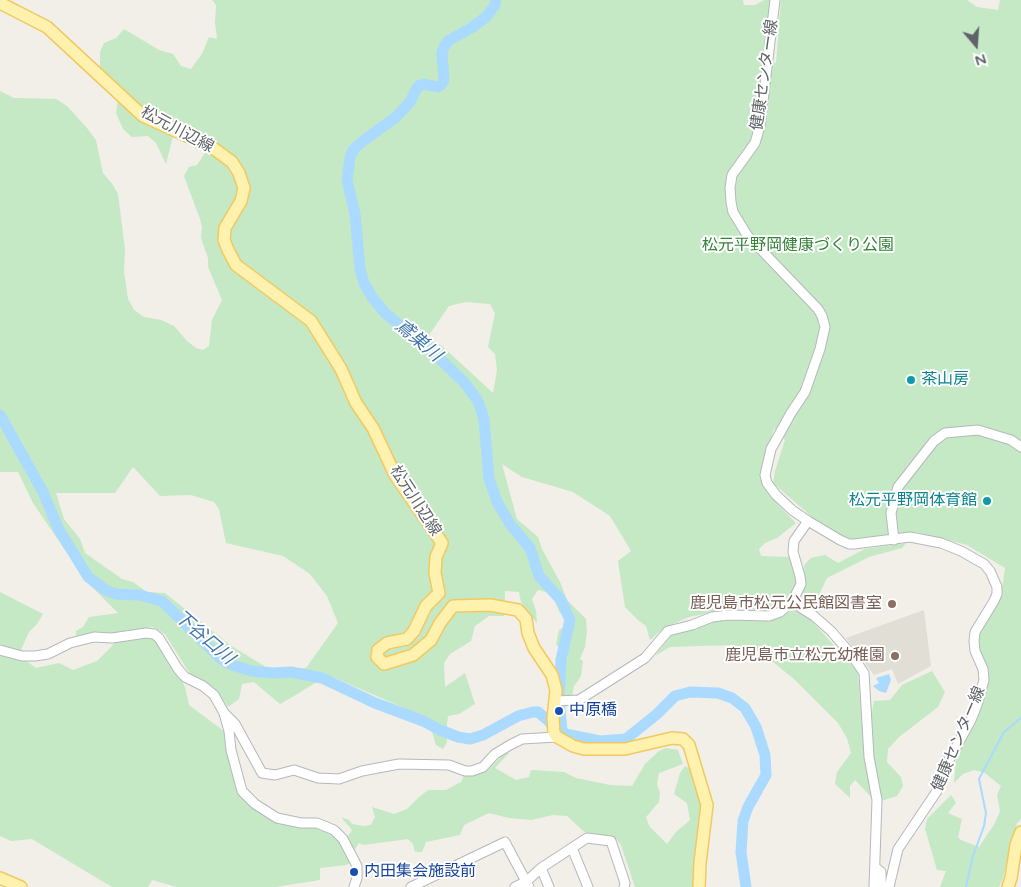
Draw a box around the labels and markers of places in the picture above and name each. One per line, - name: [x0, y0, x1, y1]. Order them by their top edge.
- place label: 茶山房: [921, 370, 969, 390]
- marker: 茶山房: [905, 374, 917, 386]
- place label: 松元平野岡体育館: [849, 491, 977, 511]
- marker: 松元平野岡体育館: [981, 495, 993, 507]
- place label: 鹿児島市松元公民館図書室: [690, 594, 882, 614]
- marker: 鹿児島市松元公民館図書室: [886, 598, 898, 610]
- place label: 鹿児島市立松元幼稚園: [725, 646, 885, 666]
- marker: 鹿児島市立松元幼稚園: [889, 650, 901, 662]
- place label: 中原橋: [569, 701, 617, 721]
- marker: 中原橋: [553, 705, 565, 717]
- place label: 内田集会施設前: [364, 862, 476, 882]
- marker: 内田集会施設前: [348, 866, 360, 878]

